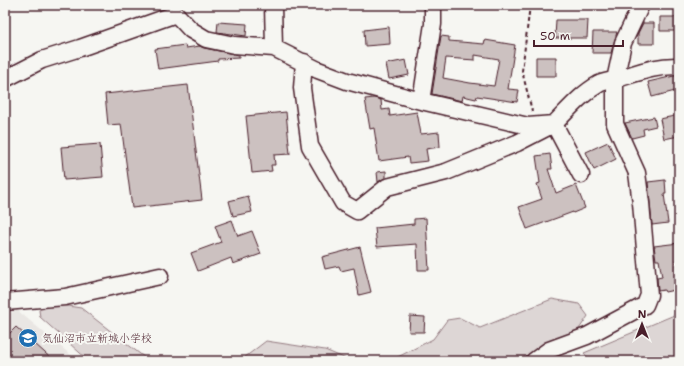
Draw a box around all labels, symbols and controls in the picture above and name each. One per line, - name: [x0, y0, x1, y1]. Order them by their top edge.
- scale bar: [534, 22, 623, 48]
- text: 50 m: [540, 28, 570, 44]
- north arrow: [622, 304, 662, 344]
- text: N: [638, 307, 647, 322]
- school or university icon: 気仙沼市立新城小学校: [17, 327, 39, 349]
- place label: 気仙沼市立新城小学校: [42, 331, 152, 346]

